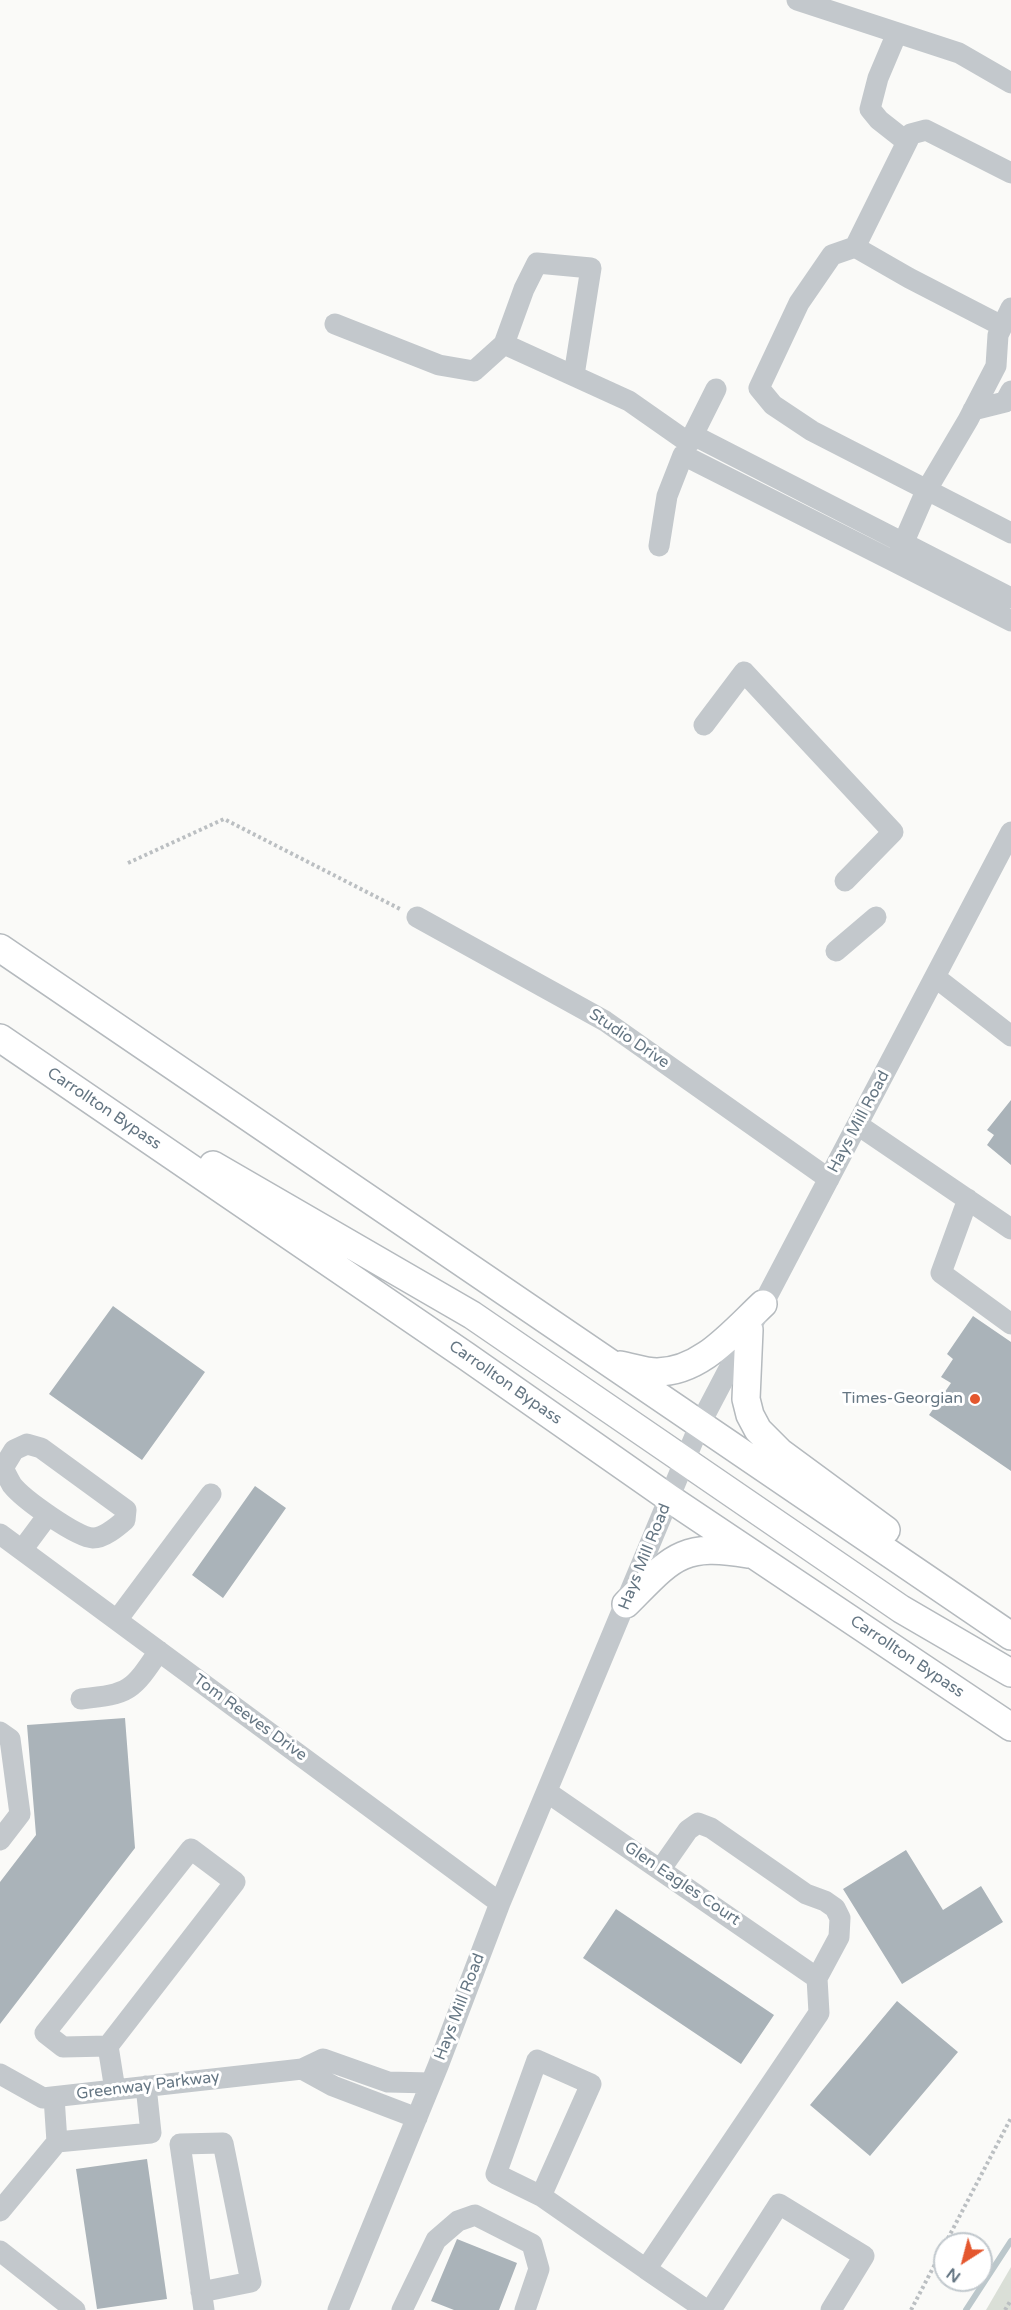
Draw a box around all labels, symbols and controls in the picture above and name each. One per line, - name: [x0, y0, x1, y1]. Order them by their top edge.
- street label: Studio Drive: [585, 1005, 673, 1073]
- street label: Carrollton Bypass: [43, 1064, 165, 1154]
- street label: Hays Mill Road: [824, 1068, 894, 1176]
- street label: Carrollton Bypass: [445, 1337, 565, 1429]
- place label: Times-Georgian: [842, 1389, 963, 1409]
- marker: Times-Georgian: [968, 1392, 982, 1406]
- street label: Hays Mill Road: [615, 1501, 675, 1613]
- street label: Carrollton Bypass: [846, 1612, 968, 1702]
- street label: Tom Reeves Drive: [190, 1670, 310, 1766]
- street label: Glen Eagles Court: [620, 1838, 744, 1930]
- street label: Hays Mill Road: [431, 1951, 489, 2063]
- street label: Greenway Parkway: [75, 2068, 221, 2104]
- north arrow: [933, 2232, 993, 2292]
- text: N: [943, 2263, 965, 2287]

